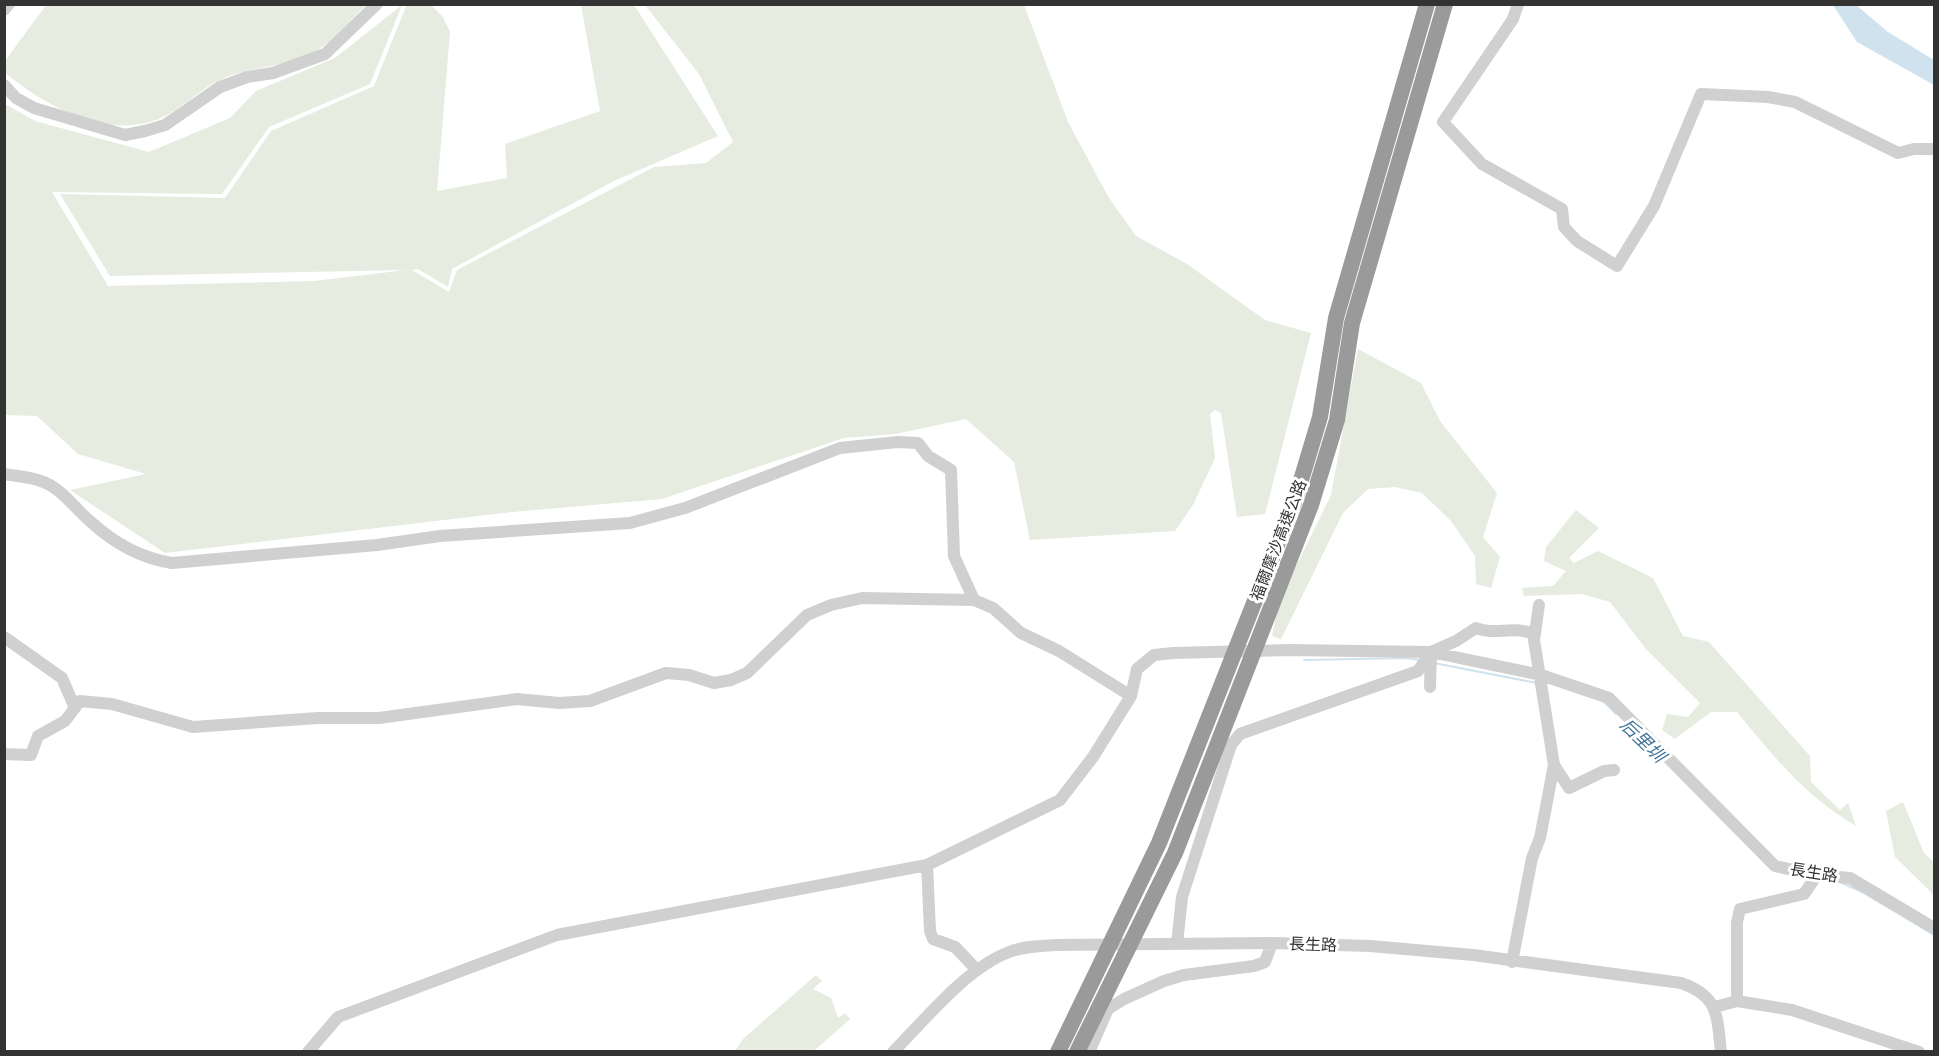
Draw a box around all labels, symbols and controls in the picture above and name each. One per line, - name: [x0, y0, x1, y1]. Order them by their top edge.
- street label: 福爾摩沙高速公路: [1246, 477, 1310, 603]
- water label: 后里圳: [1616, 713, 1673, 769]
- street label: 長生路: [1789, 858, 1839, 886]
- street label: 長生路: [1289, 933, 1337, 955]

